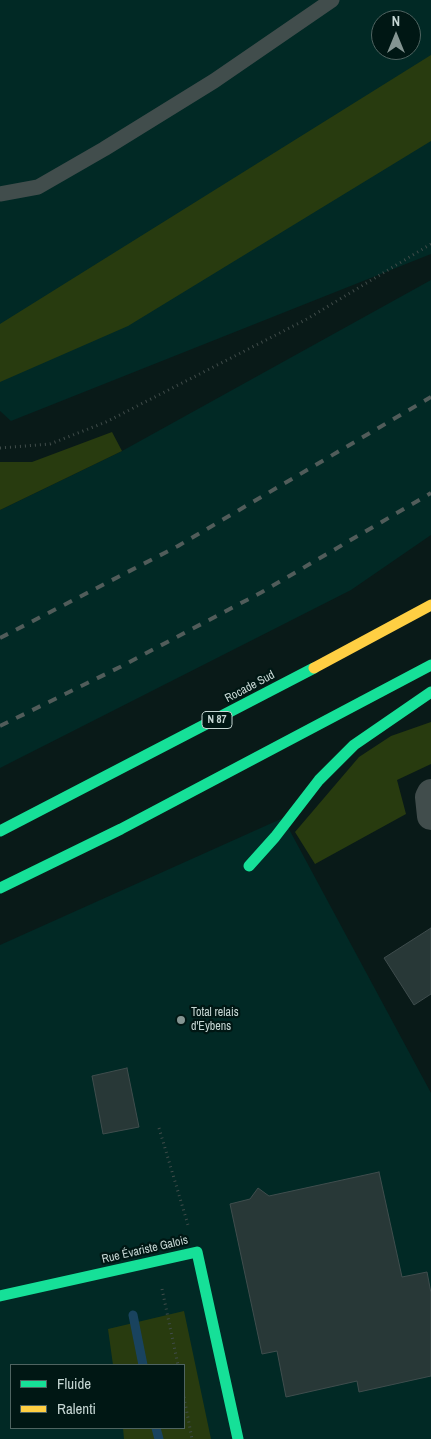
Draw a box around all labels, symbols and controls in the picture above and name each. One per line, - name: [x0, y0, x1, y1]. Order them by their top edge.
- north arrow: [371, 10, 421, 60]
- text: N: [392, 12, 400, 30]
- street label: Rocade Sud: [223, 668, 277, 706]
- road number: N 87: [202, 712, 232, 728]
- place label: Total relais d'Eybens: [191, 1006, 239, 1034]
- marker: Total relais d'Eybens: [175, 1014, 187, 1026]
- street label: Rue Évariste Galois: [100, 1233, 190, 1267]
- legend: [10, 1364, 185, 1429]
- text: Fluide: [57, 1373, 91, 1394]
- text: Ralenti: [57, 1398, 96, 1419]

